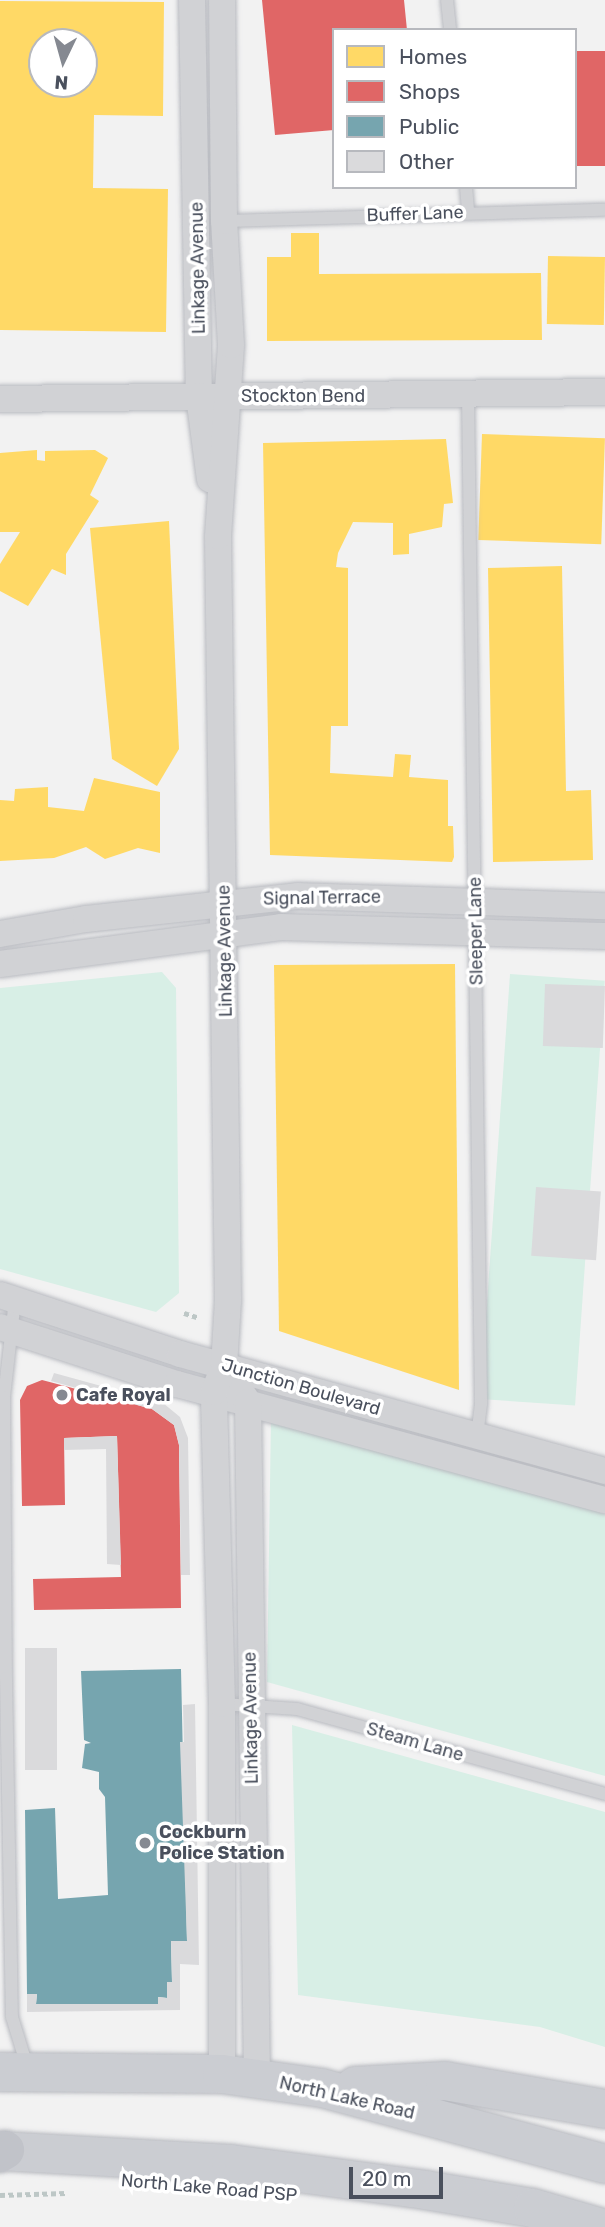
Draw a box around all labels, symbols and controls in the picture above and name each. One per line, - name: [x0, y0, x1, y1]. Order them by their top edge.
- north arrow: [28, 28, 98, 98]
- legend: [332, 28, 577, 189]
- text: Homes: [399, 44, 467, 69]
- text: N: [53, 70, 69, 94]
- text: Shops: [399, 79, 460, 104]
- text: Public: [399, 114, 459, 139]
- text: Other: [399, 149, 454, 174]
- street label: Linkage Avenue: [186, 201, 210, 335]
- street label: Buffer Lane: [366, 202, 464, 226]
- street label: Stockton Bend: [241, 385, 365, 407]
- street label: Sleeper Lane: [464, 876, 488, 986]
- street label: Linkage Avenue: [213, 884, 237, 1018]
- street label: Signal Terrace: [263, 886, 381, 910]
- street label: Junction Boulevard: [219, 1354, 383, 1420]
- place label: Cafe Royal: [76, 1384, 171, 1406]
- marker: Cafe Royal: [54, 1387, 70, 1403]
- street label: Linkage Avenue: [239, 1651, 263, 1785]
- street label: Steam Lane: [364, 1718, 466, 1766]
- place label: Cockburn Police Station: [159, 1822, 285, 1864]
- marker: Cockburn Police Station: [137, 1835, 153, 1851]
- street label: North Lake Road: [277, 2072, 417, 2124]
- scale bar: [353, 2154, 448, 2198]
- text: 20 m: [362, 2166, 411, 2191]
- street label: North Lake Road PSP: [120, 2170, 298, 2206]

